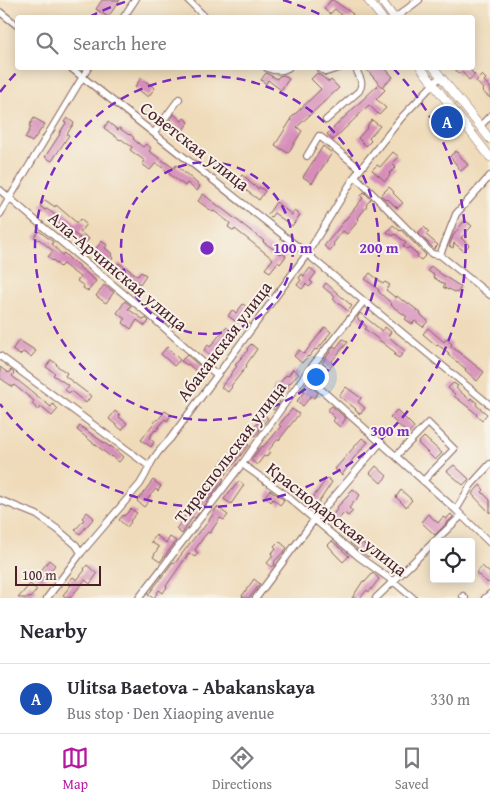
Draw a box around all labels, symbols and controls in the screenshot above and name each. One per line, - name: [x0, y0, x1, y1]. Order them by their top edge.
- search box: [15, 15, 475, 70]
- icon: search: [33, 29, 61, 57]
- text: Search here: [73, 29, 167, 57]
- street label: Советская улица: [134, 95, 256, 198]
- pin: A: [431, 103, 463, 141]
- street label: Ала-Арчинская улица: [42, 205, 194, 338]
- text: 100 m: [273, 237, 313, 258]
- text: 200 m: [359, 237, 399, 258]
- centre of rings: [198, 239, 216, 257]
- street label: Абаканская улица: [170, 275, 279, 407]
- your location: [303, 364, 329, 390]
- street label: Тираспольская улица: [167, 375, 293, 529]
- text: 300 m: [370, 420, 410, 441]
- street label: Краснодарская улица: [261, 455, 414, 583]
- map controls: [430, 538, 475, 583]
- button: locate: [430, 538, 475, 583]
- scale bar: [15, 563, 101, 586]
- text: 100 m: [22, 565, 57, 585]
- text: Nearby: [20, 615, 87, 646]
- text: Ulitsa Baetova - Abakanskaya: [67, 673, 315, 701]
- text: A: [31, 687, 41, 711]
- text: 330 m: [430, 687, 470, 711]
- text: Bus stop · Den Xiaoping avenue: [67, 701, 274, 725]
- tab: Map: [61, 744, 89, 794]
- tab: Directions: [212, 744, 272, 794]
- tab: Saved: [395, 744, 429, 794]

